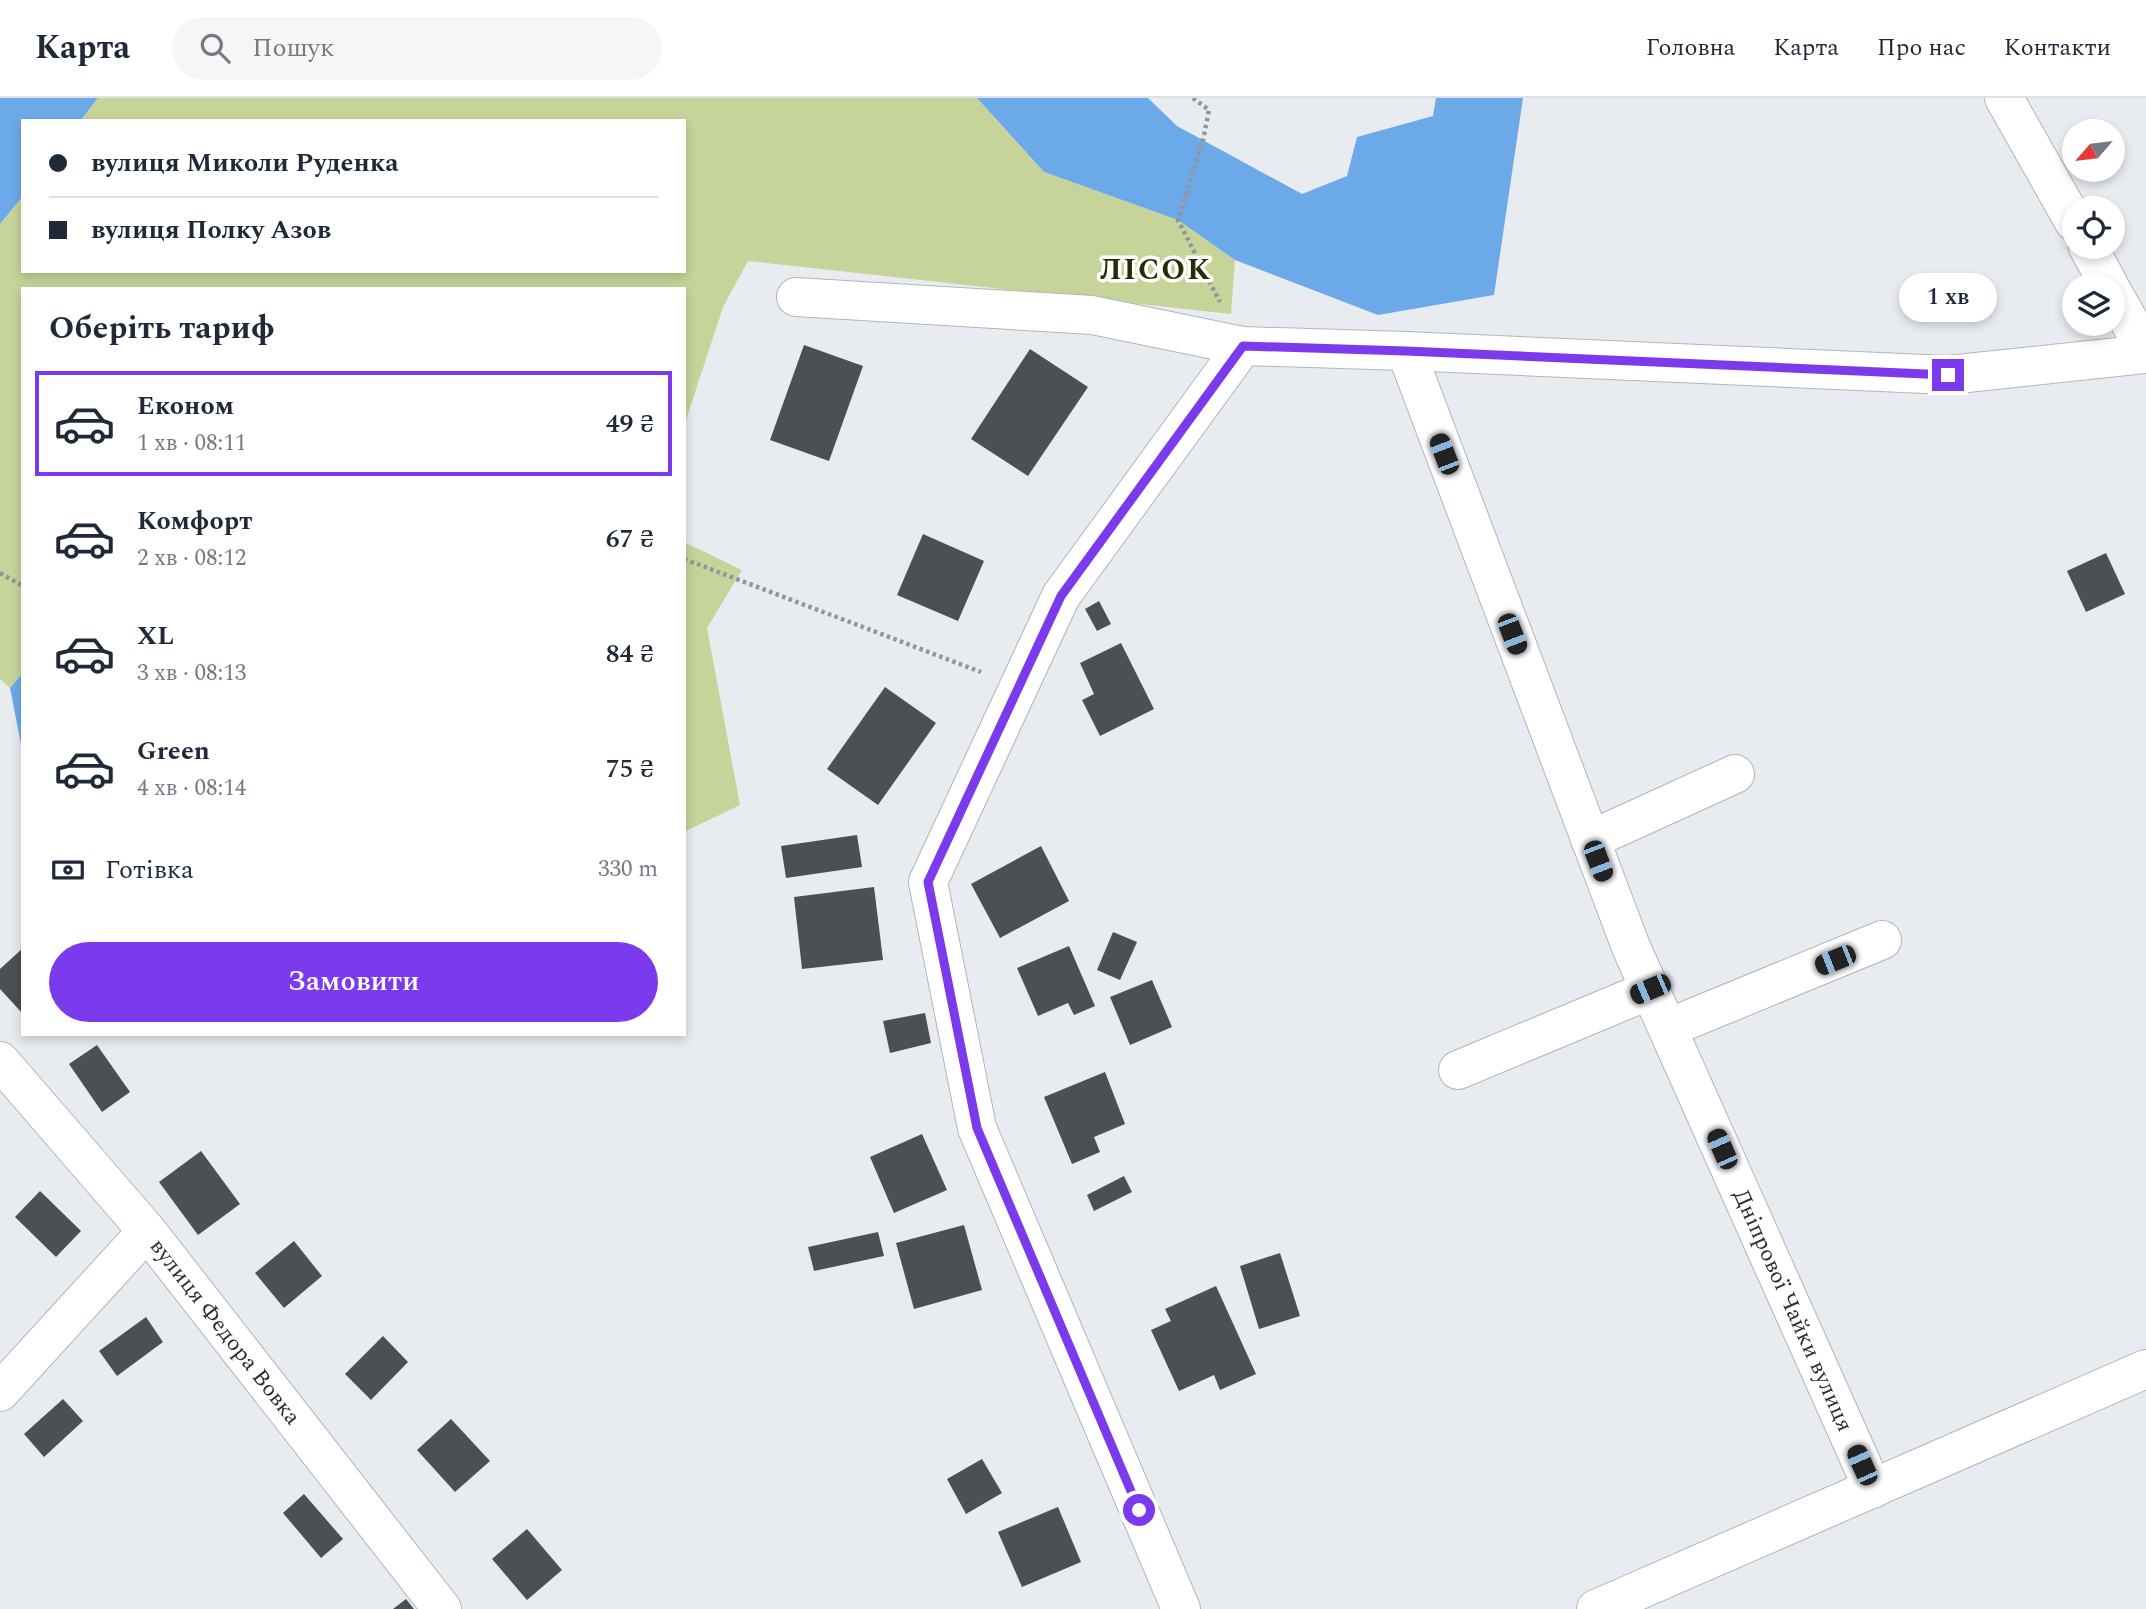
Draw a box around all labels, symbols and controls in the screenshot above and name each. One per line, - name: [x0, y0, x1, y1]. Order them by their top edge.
- search box: [172, 17, 662, 80]
- text: Карта: [35, 23, 130, 73]
- text: Пошук: [252, 28, 334, 68]
- icon: search: [196, 29, 234, 67]
- text: Головна: [1646, 30, 1735, 66]
- text: Карта: [1773, 30, 1839, 66]
- text: Про нас: [1877, 30, 1966, 66]
- text: Контакти: [2004, 30, 2111, 66]
- north arrow: [2062, 119, 2124, 182]
- map controls: [2062, 119, 2125, 336]
- text: вулиця Миколи Руденка: [91, 143, 399, 183]
- button: locate: [2062, 196, 2125, 259]
- text: вулиця Полку Азов: [91, 210, 331, 250]
- district label: ЛІСОК: [1100, 247, 1212, 293]
- button: layers: [2062, 273, 2125, 336]
- callout: 1 хв: [1899, 274, 1997, 322]
- text: 1 хв: [1927, 280, 1969, 315]
- text: Оберіть тариф: [49, 304, 275, 353]
- route end: [1932, 359, 1964, 391]
- text: Економ: [137, 386, 234, 426]
- icon: car: [53, 392, 116, 455]
- text: 49 ₴: [606, 404, 654, 444]
- text: 1 хв · 08:11: [137, 426, 246, 461]
- car: [1427, 431, 1462, 477]
- text: Комфорт: [137, 501, 252, 541]
- icon: car: [53, 507, 116, 570]
- text: 67 ₴: [606, 519, 654, 559]
- text: 2 хв · 08:12: [137, 541, 246, 576]
- car: [1495, 611, 1530, 657]
- text: XL: [137, 616, 174, 656]
- icon: car: [53, 622, 116, 685]
- text: 84 ₴: [606, 634, 654, 674]
- text: 3 хв · 08:13: [137, 656, 246, 691]
- text: Green: [137, 731, 210, 771]
- icon: car: [53, 737, 116, 800]
- text: 75 ₴: [606, 749, 654, 789]
- text: 4 хв · 08:14: [137, 771, 246, 806]
- car: [1581, 838, 1616, 884]
- text: Готівка: [105, 850, 194, 890]
- icon: cash: [49, 851, 87, 889]
- text: 330 m: [598, 852, 658, 887]
- button: Замовити: [49, 942, 658, 1022]
- car: [1812, 942, 1859, 978]
- car: [1627, 971, 1674, 1007]
- car: [1704, 1126, 1741, 1172]
- street label: Дніпрової Чайки вулиця: [1723, 1184, 1862, 1438]
- street label: вулиця Федора Вовка: [141, 1231, 309, 1433]
- car: [1844, 1442, 1881, 1488]
- route start: [1123, 1494, 1155, 1526]

